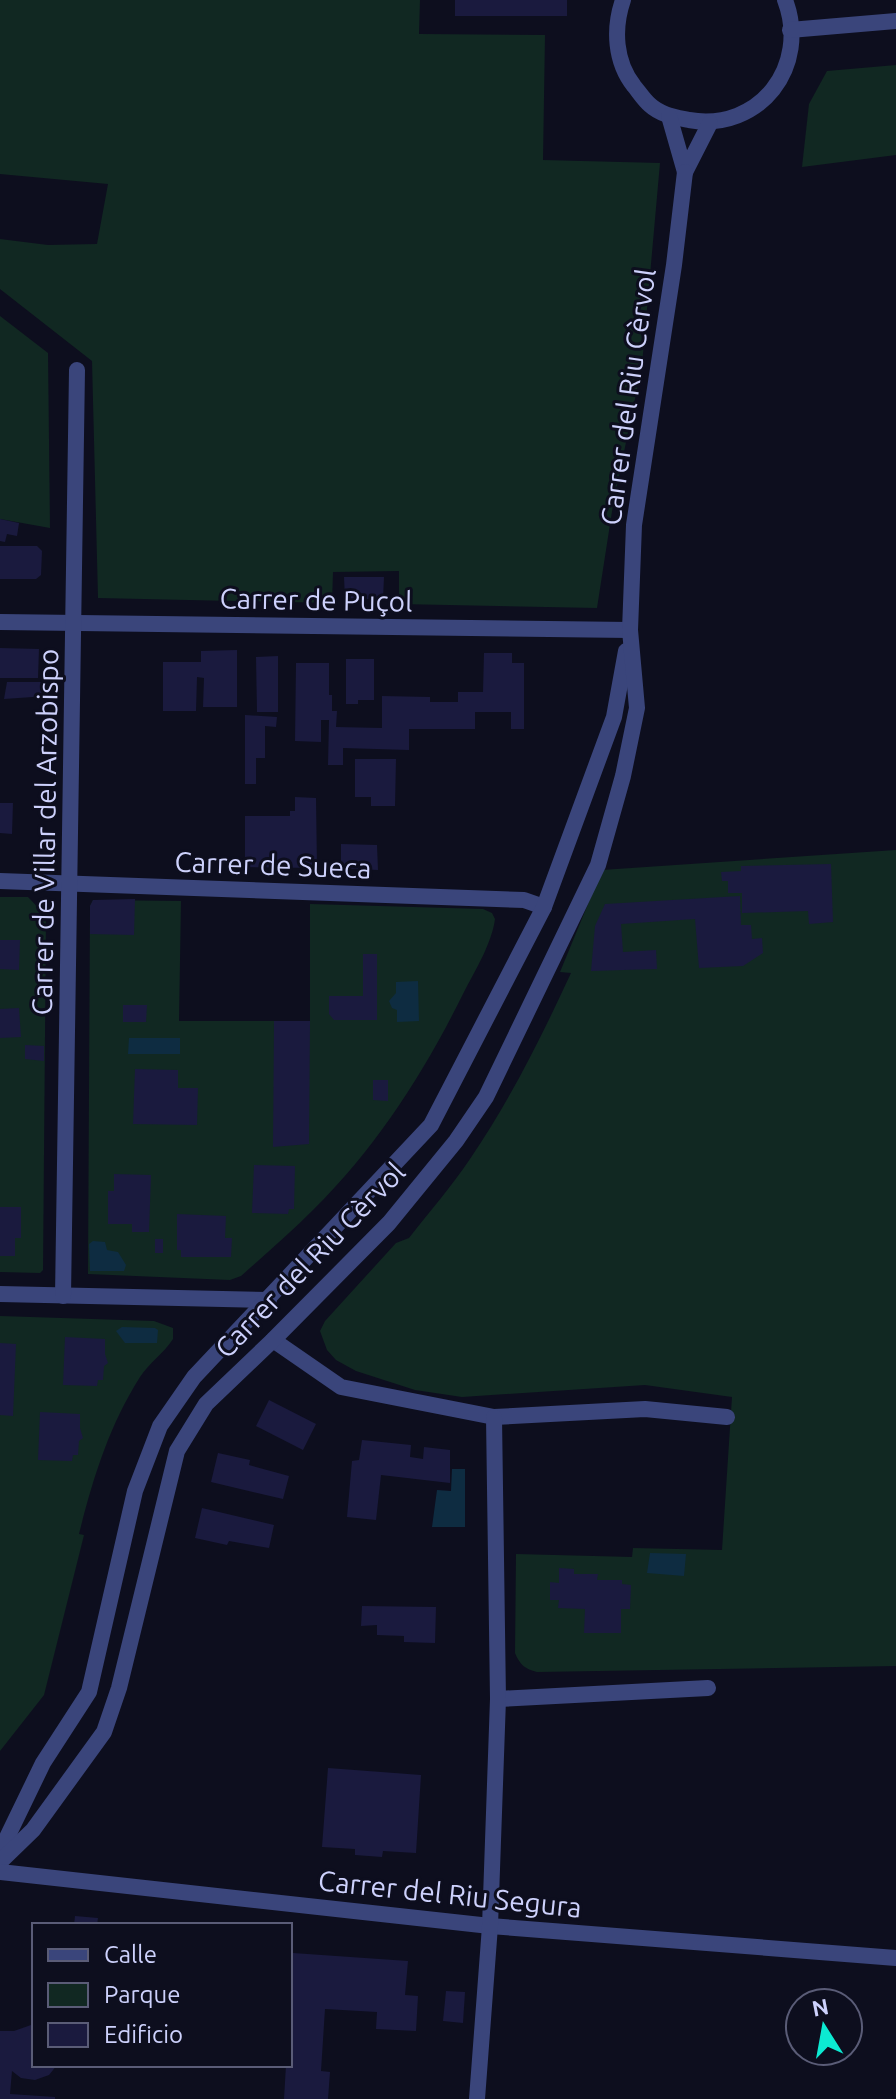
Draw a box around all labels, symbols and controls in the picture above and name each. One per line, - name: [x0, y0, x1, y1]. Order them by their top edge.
- street label: Carrer del Riu Cèrvol: [594, 267, 661, 527]
- street label: Carrer de Puçol: [219, 582, 413, 617]
- street label: Carrer de Villar del Arzobispo: [26, 648, 63, 1016]
- street label: Carrer de Sueca: [174, 846, 372, 883]
- street label: Carrer del Riu Cèrvol: [209, 1156, 411, 1363]
- street label: Carrer del Riu Segura: [317, 1864, 583, 1923]
- legend: [32, 1923, 292, 2067]
- text: Calle: [104, 1941, 157, 1968]
- text: Parque: [104, 1981, 181, 2008]
- north arrow: [784, 1987, 864, 2067]
- text: N: [810, 1993, 831, 2021]
- text: Edificio: [104, 2021, 183, 2048]

